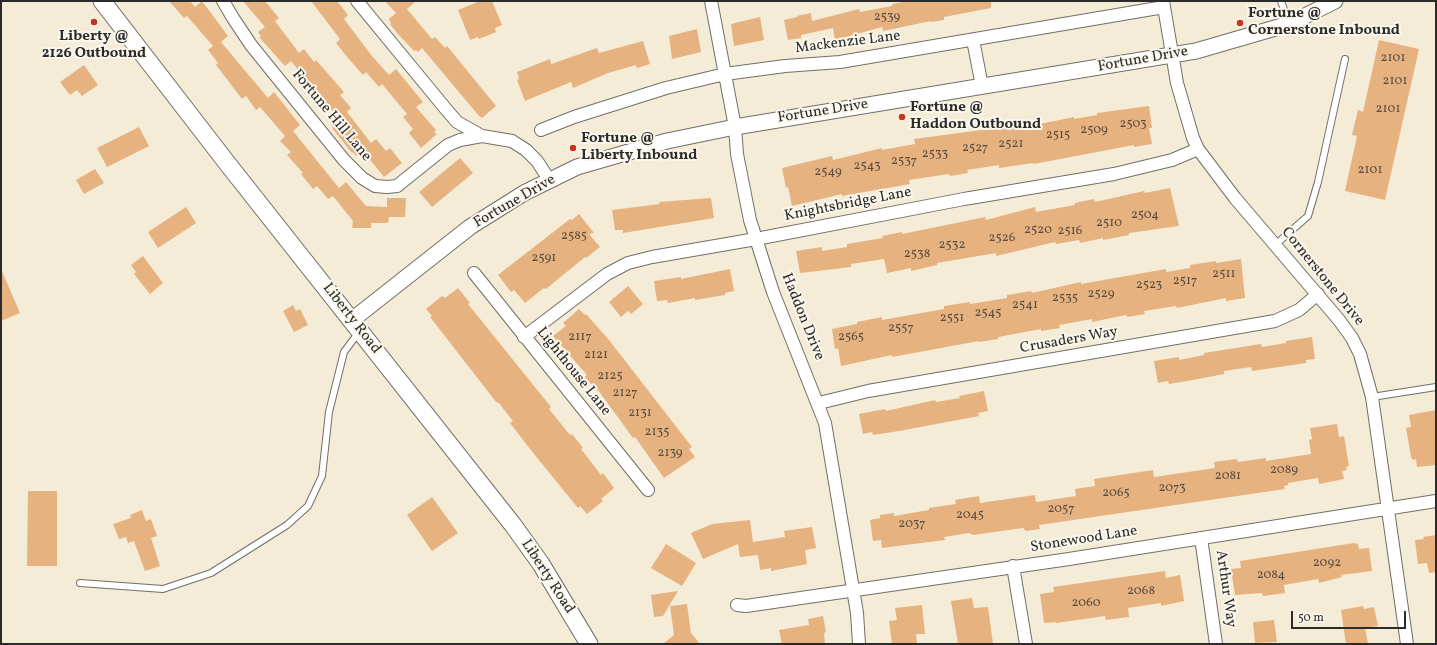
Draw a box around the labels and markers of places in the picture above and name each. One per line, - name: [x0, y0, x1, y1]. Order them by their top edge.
- place label: Fortune @ Cornerstone Inbound: [1248, 5, 1400, 40]
- marker: Liberty @ 2126 Outbound: [89, 17, 99, 27]
- marker: Fortune @ Cornerstone Inbound: [1235, 18, 1245, 28]
- place label: Liberty @ 2126 Outbound: [42, 28, 146, 63]
- place label: Fortune @ Haddon Outbound: [910, 99, 1041, 134]
- marker: Fortune @ Haddon Outbound: [897, 112, 907, 122]
- place label: Fortune @ Liberty Inbound: [581, 130, 697, 165]
- marker: Fortune @ Liberty Inbound: [568, 143, 578, 153]

